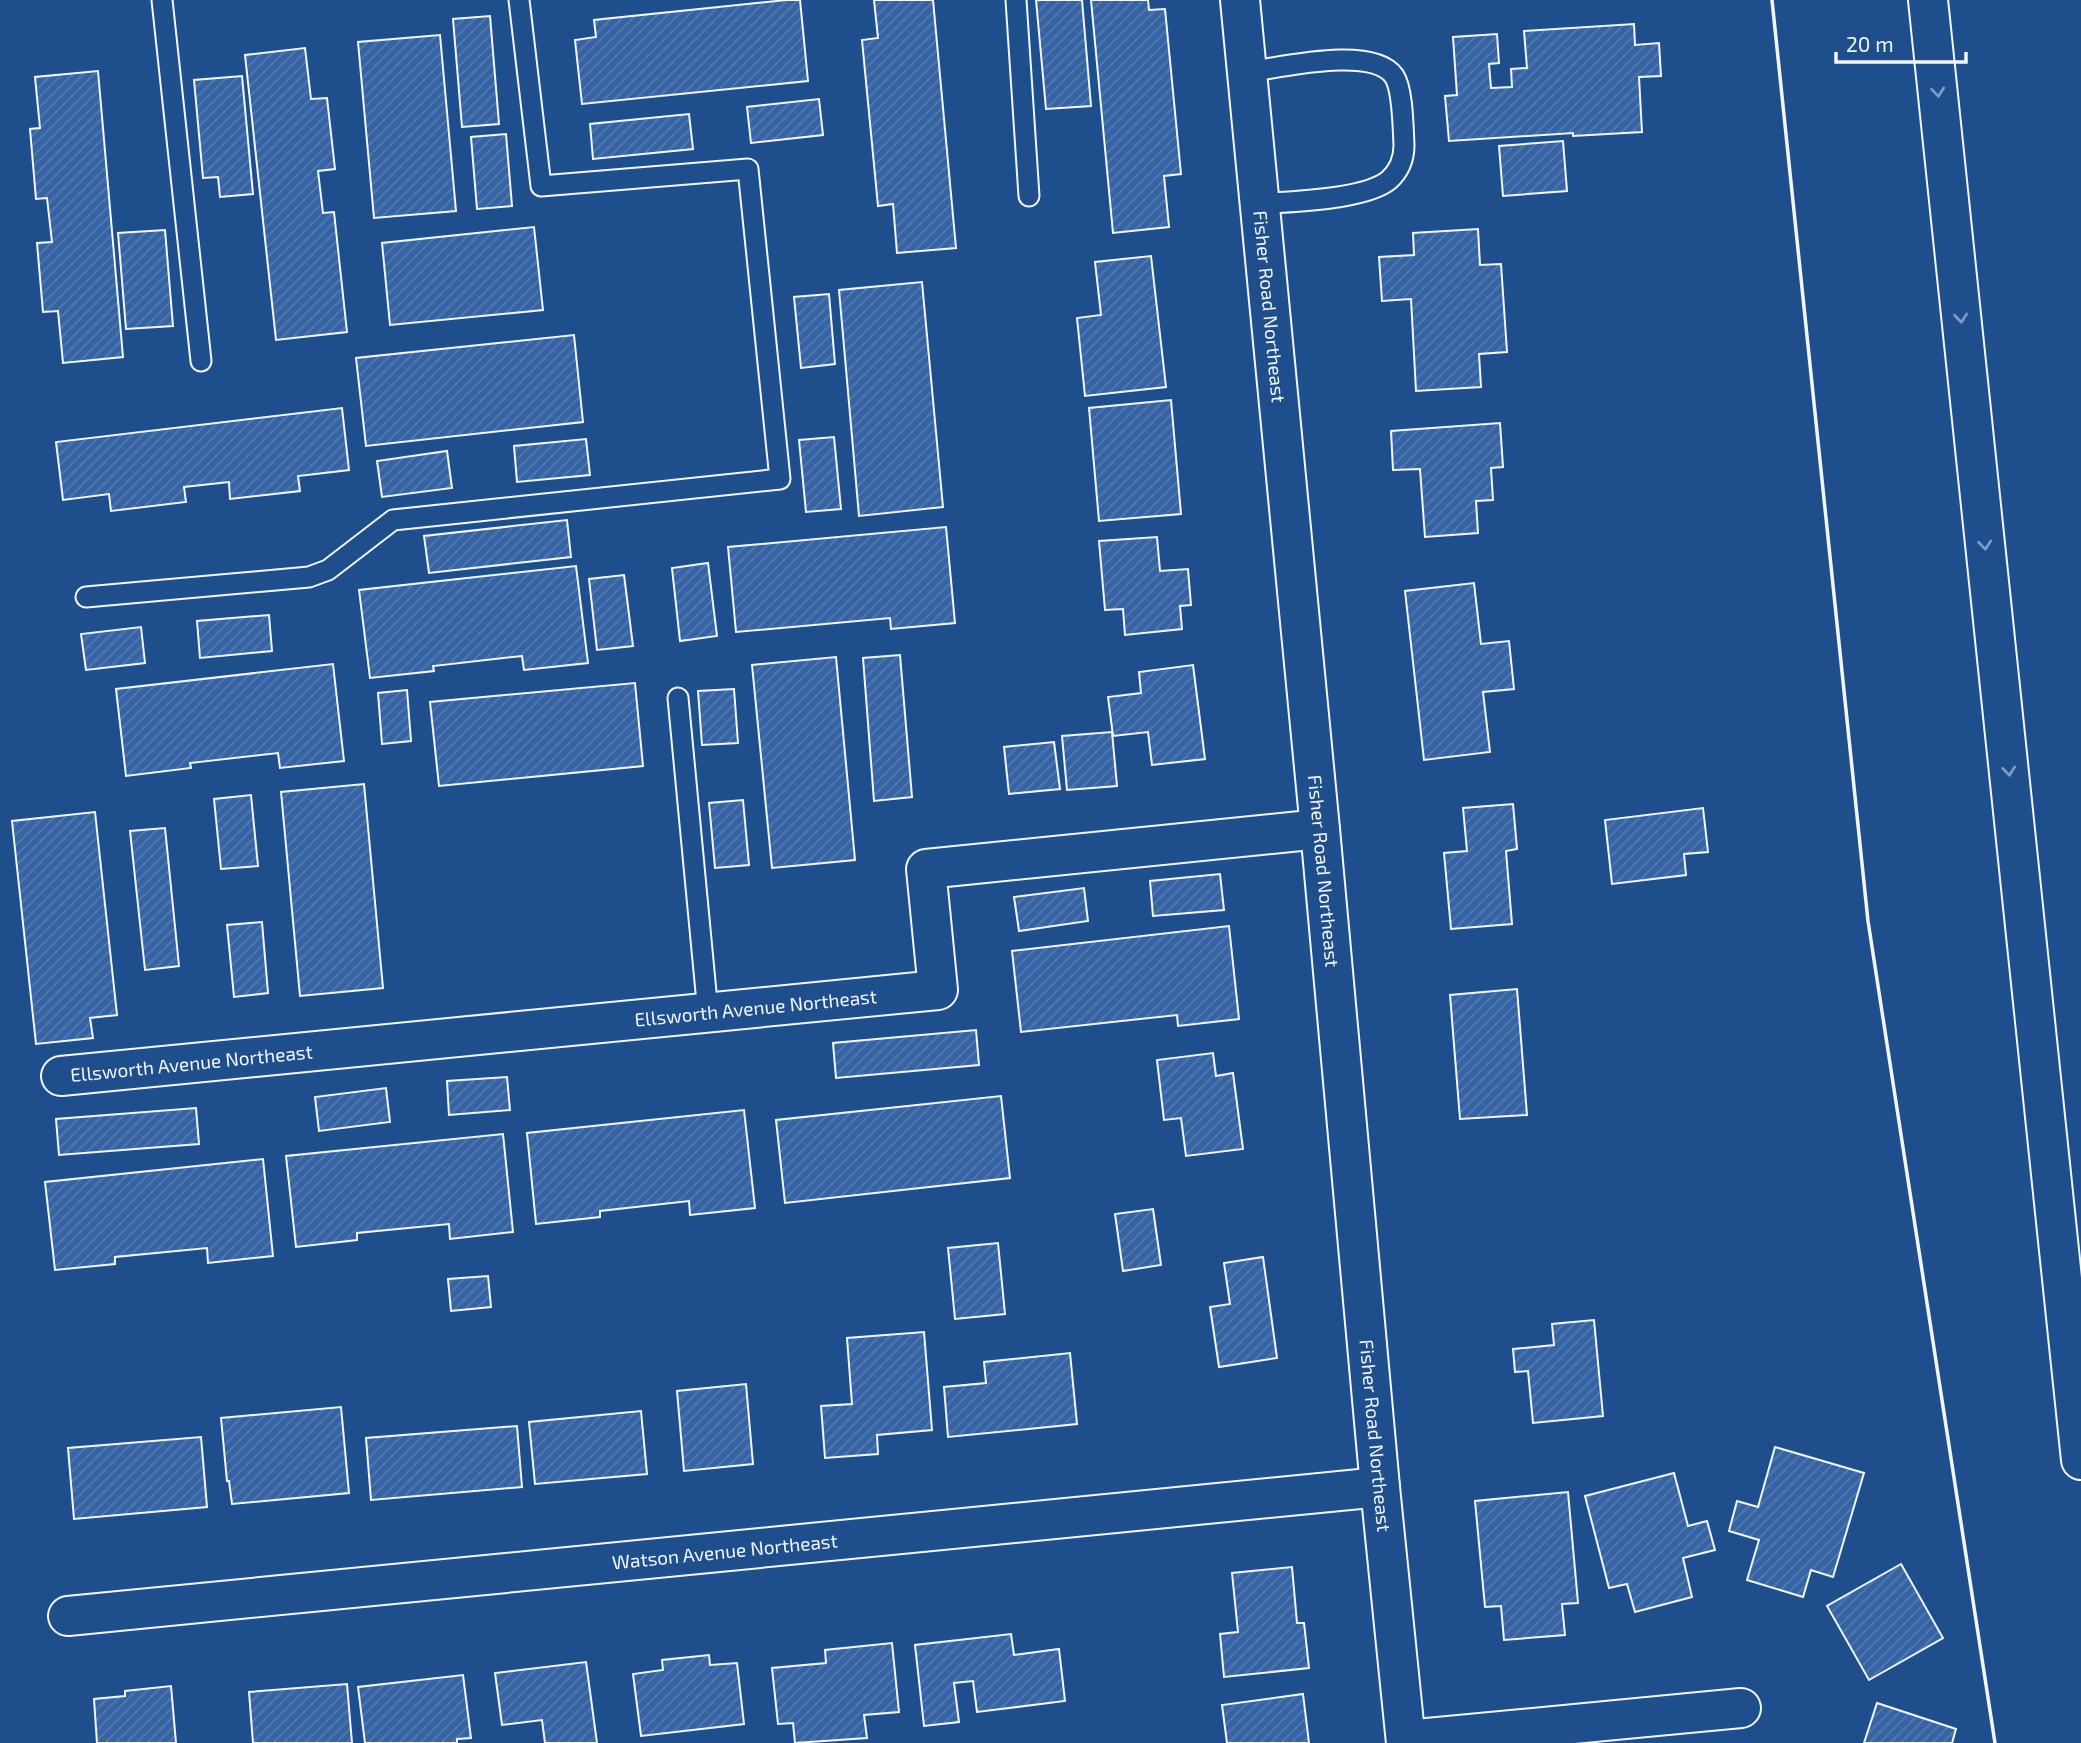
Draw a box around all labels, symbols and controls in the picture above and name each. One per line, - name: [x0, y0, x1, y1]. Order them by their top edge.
- scale bar: [1836, 21, 1966, 65]
- text: 20 m: [1846, 31, 1894, 56]
- one-way arrow: [1930, 86, 1945, 98]
- street label: Fisher Road Northeast: [1249, 209, 1291, 404]
- one-way arrow: [1954, 313, 1969, 324]
- one-way arrow: [1977, 540, 1992, 551]
- one-way arrow: [2001, 766, 2016, 777]
- street label: Fisher Road Northeast: [1304, 774, 1345, 968]
- street label: Ellsworth Avenue Northeast: [633, 984, 878, 1031]
- street label: Ellsworth Avenue Northeast: [69, 1039, 314, 1086]
- street label: Fisher Road Northeast: [1356, 1338, 1396, 1533]
- street label: Watson Avenue Northeast: [611, 1528, 839, 1573]

